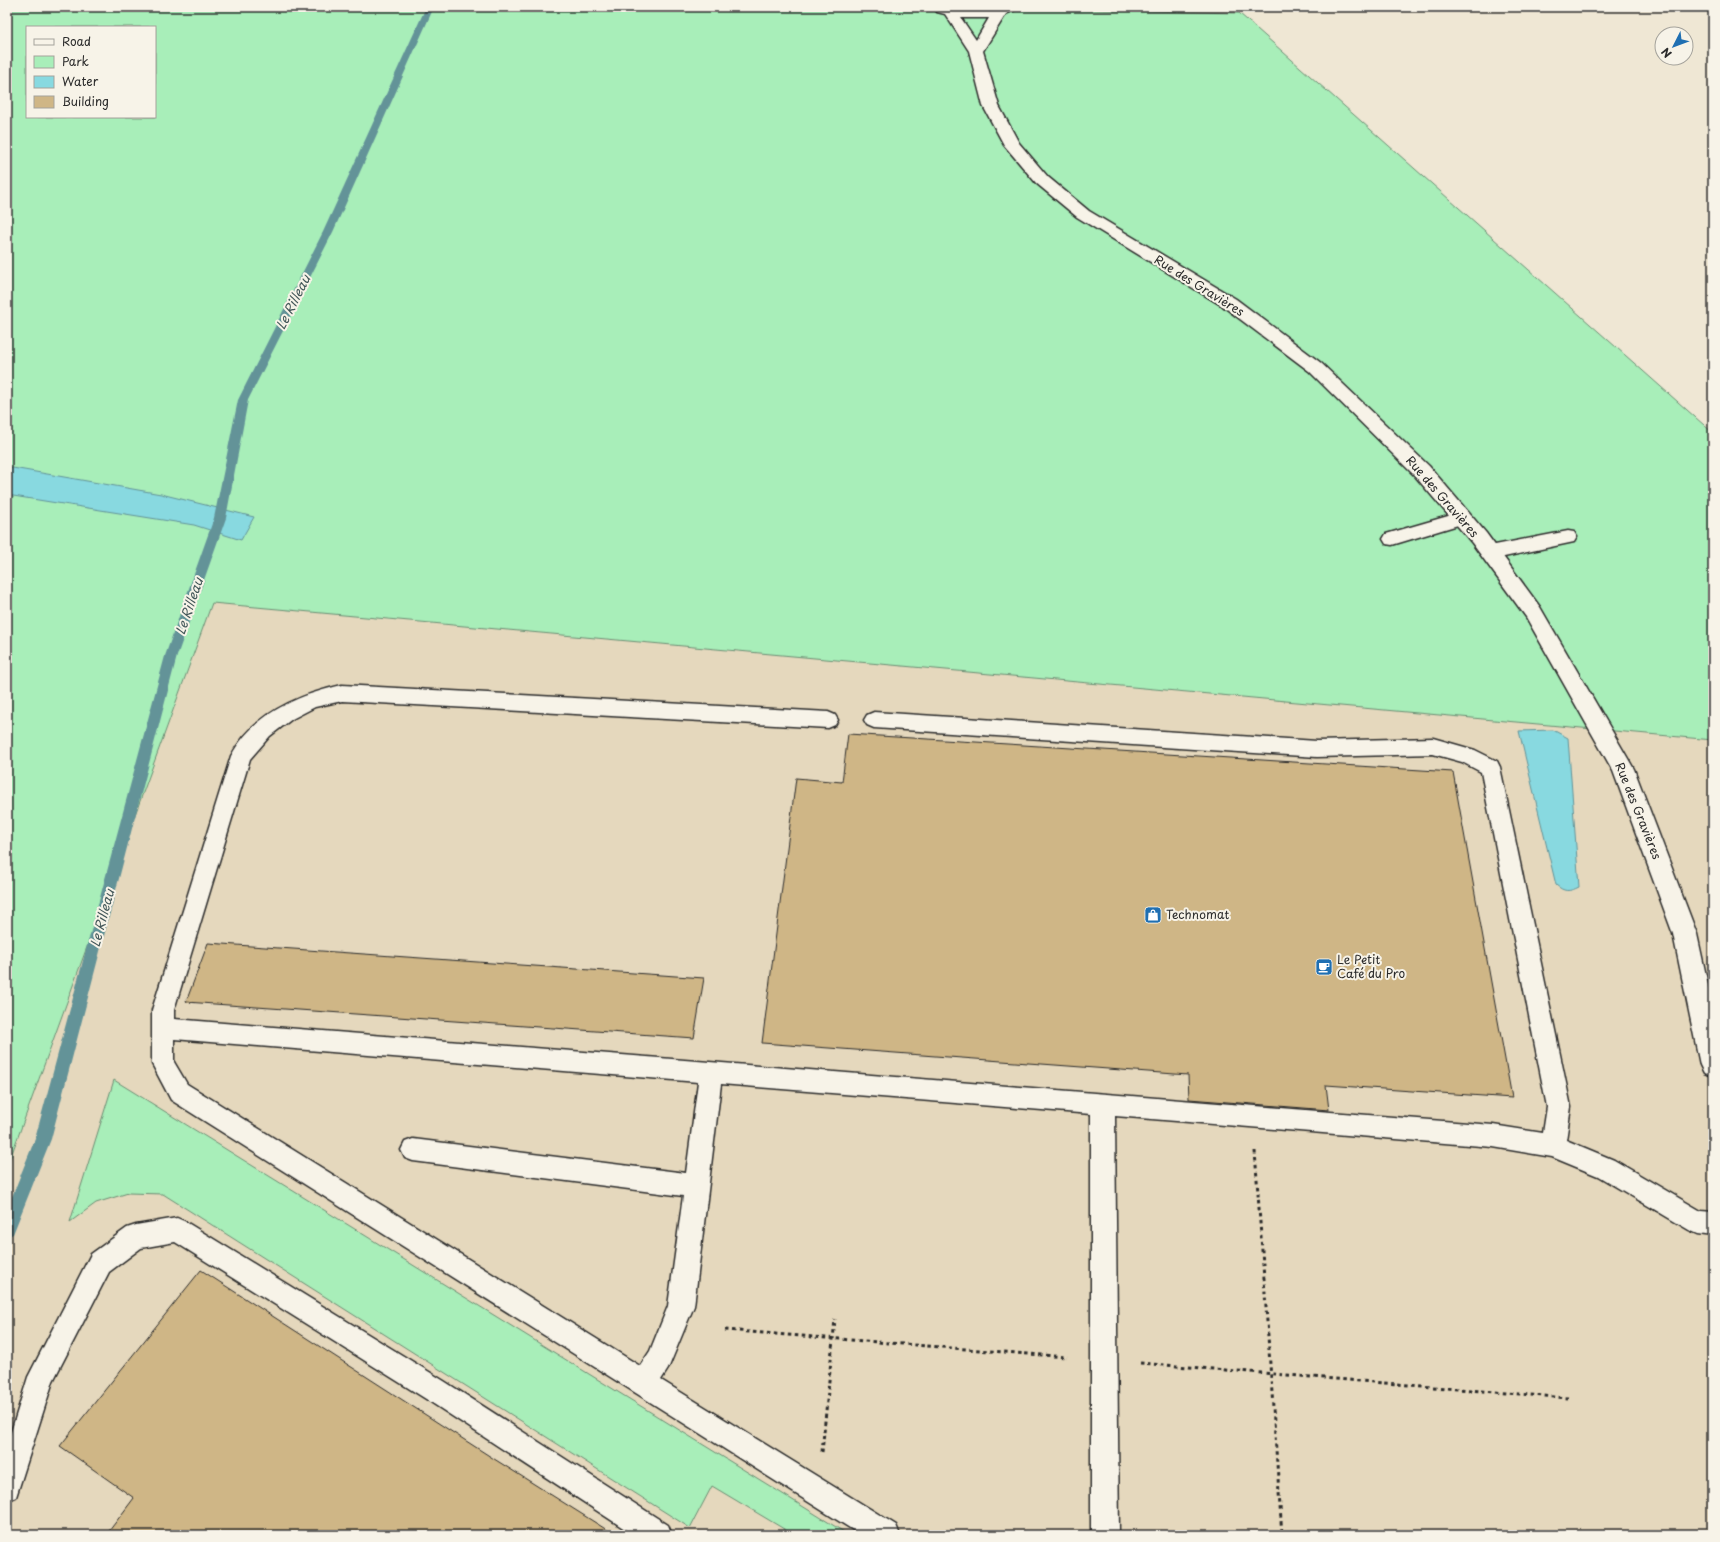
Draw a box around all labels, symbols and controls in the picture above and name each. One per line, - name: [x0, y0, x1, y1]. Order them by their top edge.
- legend: [26, 26, 156, 118]
- north arrow: [1654, 26, 1694, 66]
- text: Road: [62, 32, 91, 50]
- text: N: [1657, 44, 1675, 62]
- text: Park: [62, 52, 89, 70]
- text: Water: [62, 72, 99, 90]
- text: Building: [62, 92, 109, 110]
- street label: Rue des Gravières: [1151, 250, 1248, 320]
- water label: Le Rilleau: [271, 270, 315, 332]
- street label: Rue des Gravières: [1402, 452, 1484, 541]
- water label: Le Rilleau: [170, 574, 207, 637]
- street label: Rue des Gravières: [1611, 760, 1667, 862]
- water label: Le Rilleau: [85, 886, 119, 949]
- shop icon: Technomat: [1143, 905, 1163, 925]
- place label: Technomat: [1166, 905, 1229, 923]
- place label: Le Petit Café du Pro: [1337, 950, 1406, 982]
- cafe icon: Le Petit Café du Pro: [1314, 957, 1334, 977]

